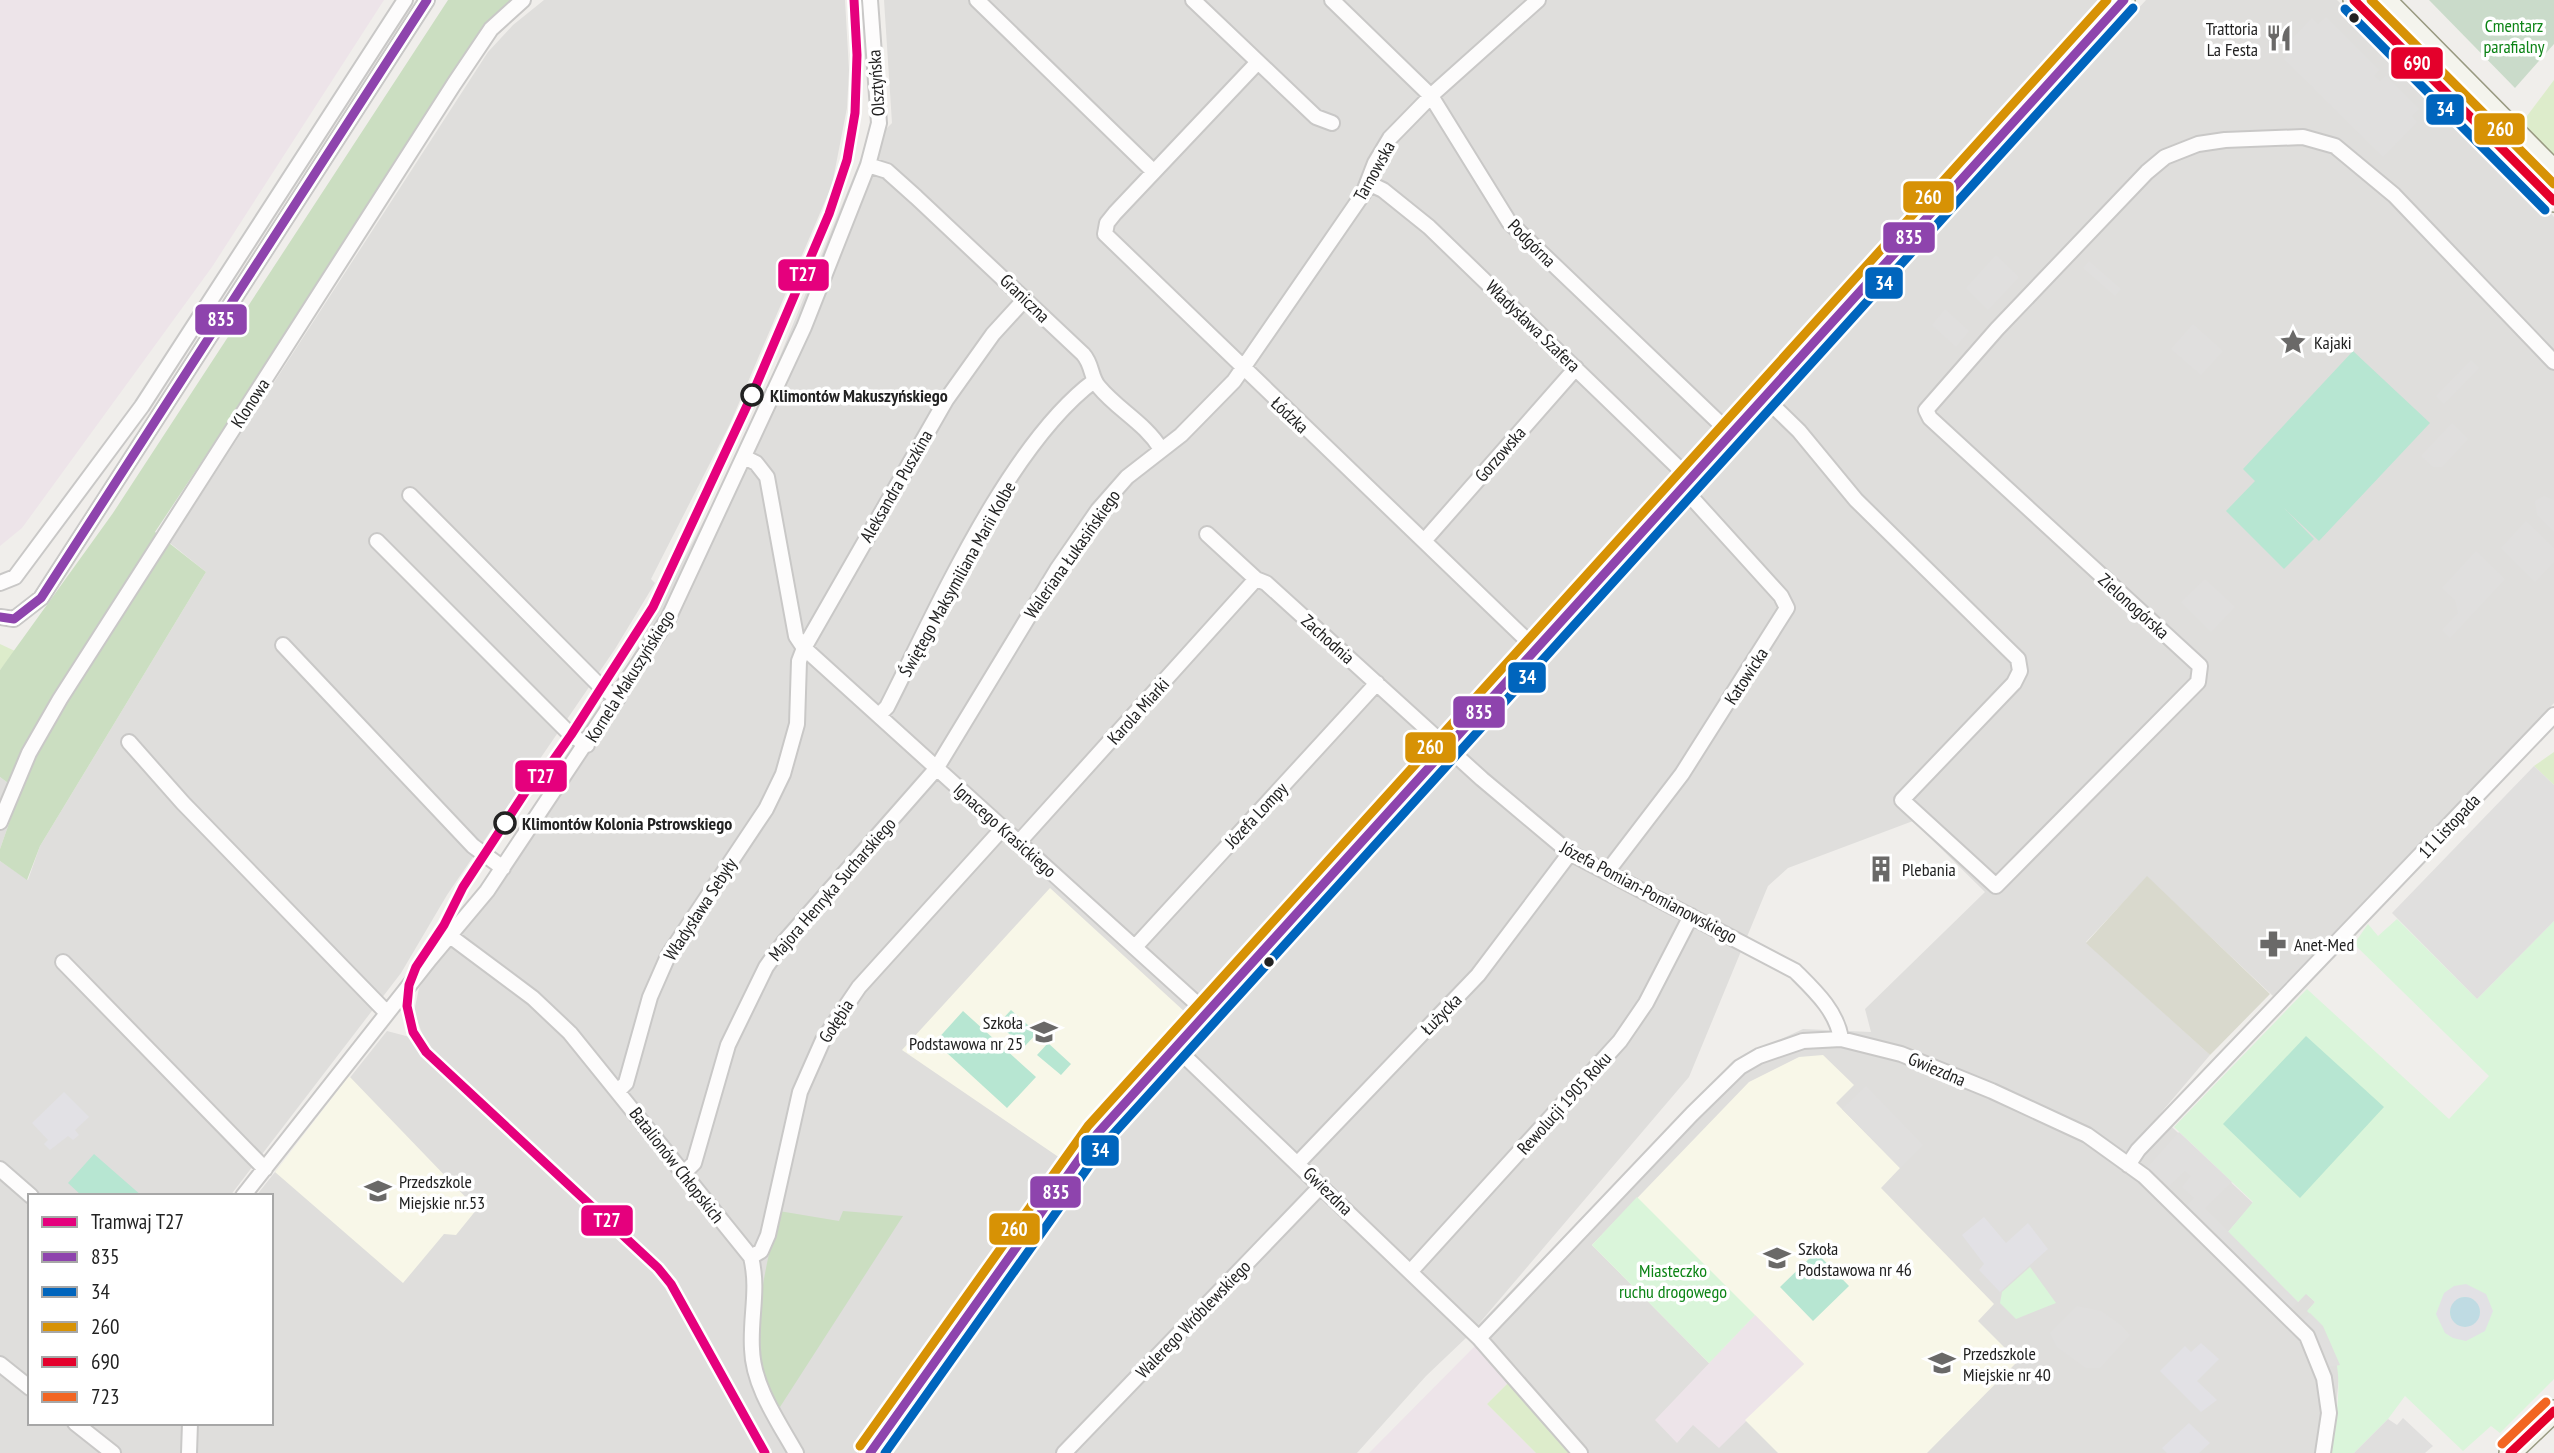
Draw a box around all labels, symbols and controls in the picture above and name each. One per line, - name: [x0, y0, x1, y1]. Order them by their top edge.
- unlabelled marker: [2347, 11, 2361, 25]
- park label: Cmentarz parafialny: [2483, 14, 2545, 58]
- place label: Trattoria La Festa: [2206, 17, 2258, 61]
- restaurant icon: Trattoria La Festa: [2264, 23, 2294, 53]
- line badge: 690: [2390, 46, 2444, 80]
- street label: Olsztyńska: [862, 49, 890, 117]
- text: 690: [2403, 51, 2431, 75]
- line badge: 34: [2425, 93, 2465, 126]
- text: 34: [2436, 97, 2454, 121]
- line badge: 260: [2473, 112, 2526, 146]
- text: 260: [2486, 117, 2514, 141]
- street label: Tarnowska: [1348, 137, 1400, 205]
- line badge: 260: [1902, 180, 1955, 214]
- text: 260: [1914, 185, 1942, 209]
- street label: Podgórna: [1503, 214, 1561, 272]
- line badge: 835: [1882, 221, 1936, 254]
- text: 835: [1895, 225, 1923, 249]
- line badge: T27: [777, 258, 830, 292]
- text: T27: [789, 262, 817, 286]
- line badge: 34: [1864, 266, 1904, 300]
- street label: Graniczna: [995, 269, 1055, 327]
- text: 34: [1875, 271, 1893, 295]
- street label: Władysława Szafera: [1481, 275, 1585, 377]
- line badge: 835: [194, 303, 248, 336]
- text: 835: [207, 307, 235, 331]
- place icon: Kajaki: [2278, 327, 2308, 357]
- place label: Kajaki: [2314, 331, 2352, 354]
- street label: Klonowa: [226, 374, 274, 432]
- marker: Klimontów Makuszyńskiego: [741, 384, 763, 406]
- place label: Klimontów Makuszyńskiego: [770, 384, 948, 407]
- street label: Łódzka: [1266, 392, 1314, 438]
- street label: Gorzowska: [1470, 421, 1530, 487]
- street label: Aleksandra Puszkina: [855, 426, 937, 546]
- street label: Świętego Maksymiliana Marii Kolbe: [894, 477, 1020, 681]
- street label: Waleriana Łukasińskiego: [1019, 485, 1125, 623]
- street label: Zielonogórska: [2094, 568, 2174, 644]
- street label: Kornela Makuszyńskiego: [580, 605, 680, 746]
- street label: Zachodnia: [1297, 609, 1359, 669]
- street label: Katowicka: [1719, 643, 1773, 709]
- line badge: 34: [1507, 661, 1547, 694]
- text: 34: [1518, 665, 1536, 689]
- street label: Karola Miarki: [1102, 673, 1174, 749]
- line badge: 835: [1452, 695, 1506, 729]
- text: 835: [1465, 700, 1493, 724]
- line badge: 260: [1404, 731, 1457, 764]
- text: 260: [1416, 735, 1444, 759]
- line badge: T27: [514, 759, 568, 793]
- text: T27: [527, 764, 555, 788]
- street label: Józefa Lompy: [1219, 777, 1292, 853]
- street label: Ignacego Krasickiego: [949, 778, 1061, 882]
- street label: 11 Listopada: [2413, 789, 2485, 863]
- marker: Klimontów Kolonia Pstrowskiego: [494, 812, 516, 834]
- place label: Klimontów Kolonia Pstrowskiego: [522, 812, 732, 835]
- street label: Majora Henryka Sucharskiego: [763, 812, 901, 966]
- street label: Józefa Pomian-Pomianowskiego: [1556, 835, 1741, 948]
- street label: Władysława Sebyły: [658, 853, 742, 965]
- building icon: Plebania: [1866, 854, 1896, 884]
- place label: Plebania: [1902, 858, 1956, 881]
- pharmacy icon: Anet-Med: [2258, 929, 2288, 959]
- place label: Anet-Med: [2294, 933, 2354, 956]
- unlabelled marker: [1262, 955, 1276, 969]
- street label: Łużycka: [1416, 988, 1466, 1040]
- street label: Gołębia: [814, 995, 858, 1047]
- place label: Szkoła Podstawowa nr 25: [909, 1011, 1023, 1055]
- school or university icon: Szkoła Podstawowa nr 25: [1029, 1017, 1059, 1047]
- street label: Rewolucji 1905 Roku: [1512, 1047, 1616, 1159]
- street label: Gwiezdna: [1905, 1047, 1969, 1091]
- street label: Batalionów Chłopskich: [625, 1103, 729, 1227]
- line badge: 34: [1080, 1134, 1120, 1167]
- text: 34: [1091, 1138, 1109, 1162]
- street label: Gwiezdna: [1298, 1162, 1358, 1220]
- place label: Przedszkole Miejskie nr.53: [399, 1170, 485, 1214]
- line badge: 835: [1029, 1175, 1082, 1209]
- school or university icon: Przedszkole Miejskie nr.53: [363, 1176, 393, 1206]
- text: 835: [1042, 1180, 1070, 1204]
- legend: [28, 1194, 273, 1425]
- line badge: T27: [580, 1204, 634, 1237]
- text: Tramwaj T27: [91, 1208, 184, 1235]
- text: T27: [593, 1208, 621, 1232]
- line badge: 260: [988, 1212, 1041, 1246]
- text: 260: [1000, 1217, 1028, 1241]
- place label: Szkoła Podstawowa nr 46: [1798, 1237, 1912, 1281]
- text: 835: [91, 1243, 119, 1270]
- school or university icon: Szkoła Podstawowa nr 46: [1762, 1243, 1792, 1273]
- street label: Walerego Wróblewskiego: [1131, 1255, 1255, 1383]
- park label: Miasteczko ruchu drogowego: [1619, 1259, 1727, 1303]
- text: 34: [91, 1278, 110, 1305]
- text: 260: [91, 1313, 119, 1340]
- place label: Przedszkole Miejskie nr 40: [1963, 1342, 2051, 1386]
- text: 690: [91, 1348, 119, 1375]
- school or university icon: Przedszkole Miejskie nr 40: [1927, 1348, 1957, 1378]
- text: 723: [91, 1383, 119, 1410]

